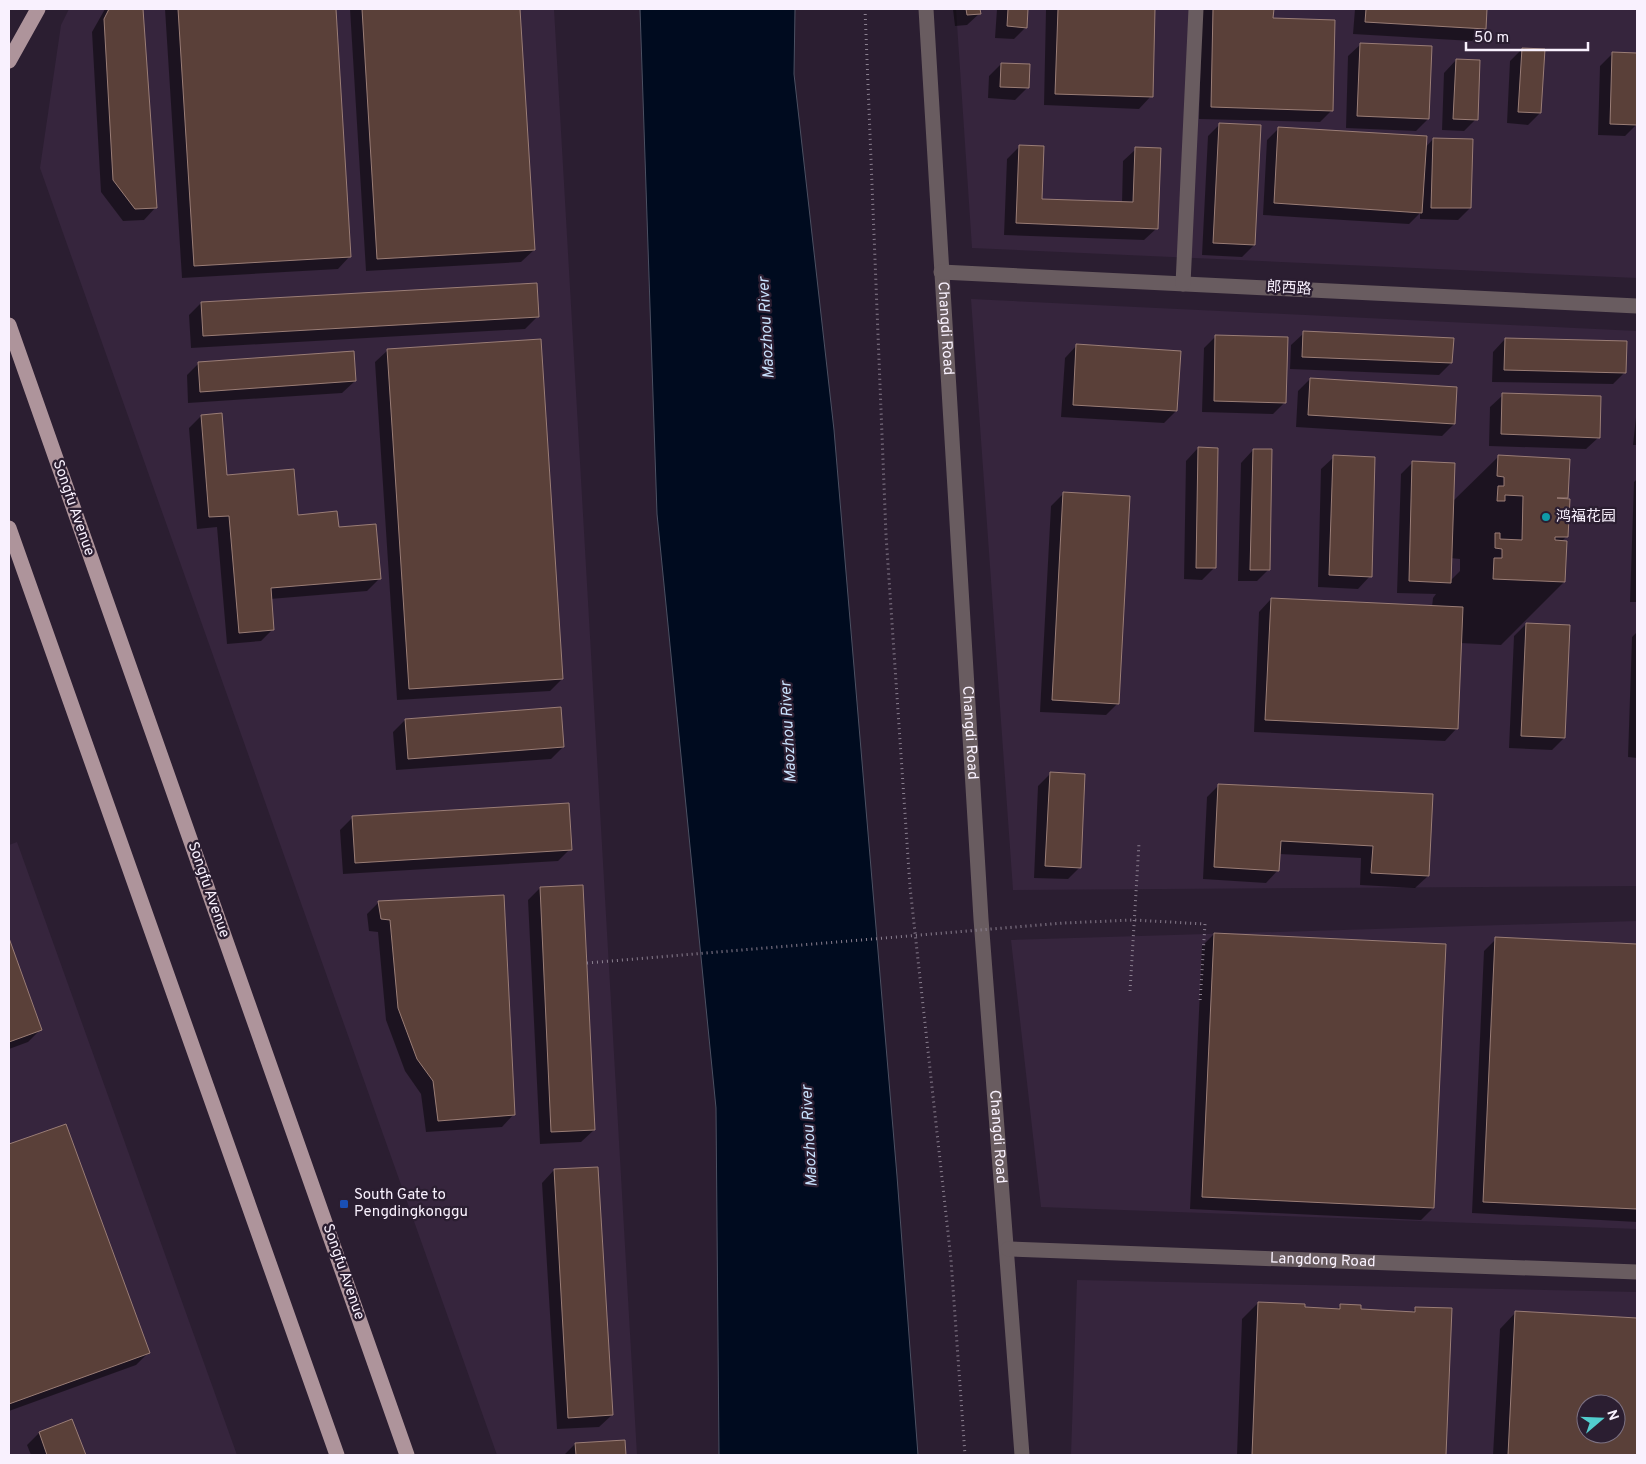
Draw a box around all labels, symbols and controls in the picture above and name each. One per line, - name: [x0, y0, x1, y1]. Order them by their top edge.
- scale bar: [1466, 20, 1588, 52]
- text: 50 m: [1474, 29, 1509, 48]
- water label: Maozhou River: [754, 275, 780, 380]
- street label: 郎西路: [1266, 278, 1312, 300]
- street label: Changdi Road: [933, 281, 958, 376]
- street label: Songfu Avenue: [48, 457, 98, 559]
- place label: 鸿福花园: [1556, 508, 1616, 527]
- marker: 鸿福花园: [1540, 511, 1552, 523]
- water label: Maozhou River: [776, 679, 802, 784]
- street label: Changdi Road: [957, 685, 982, 780]
- street label: Songfu Avenue: [183, 839, 233, 941]
- water label: Maozhou River: [797, 1083, 823, 1188]
- street label: Changdi Road: [985, 1089, 1011, 1184]
- place label: South Gate to Pengdingkonggu: [354, 1186, 468, 1222]
- marker: South Gate to Pengdingkonggu: [338, 1198, 350, 1210]
- street label: Songfu Avenue: [318, 1221, 368, 1323]
- street label: Langdong Road: [1270, 1249, 1376, 1272]
- north arrow: [1576, 1394, 1626, 1444]
- text: N: [1602, 1408, 1622, 1423]

